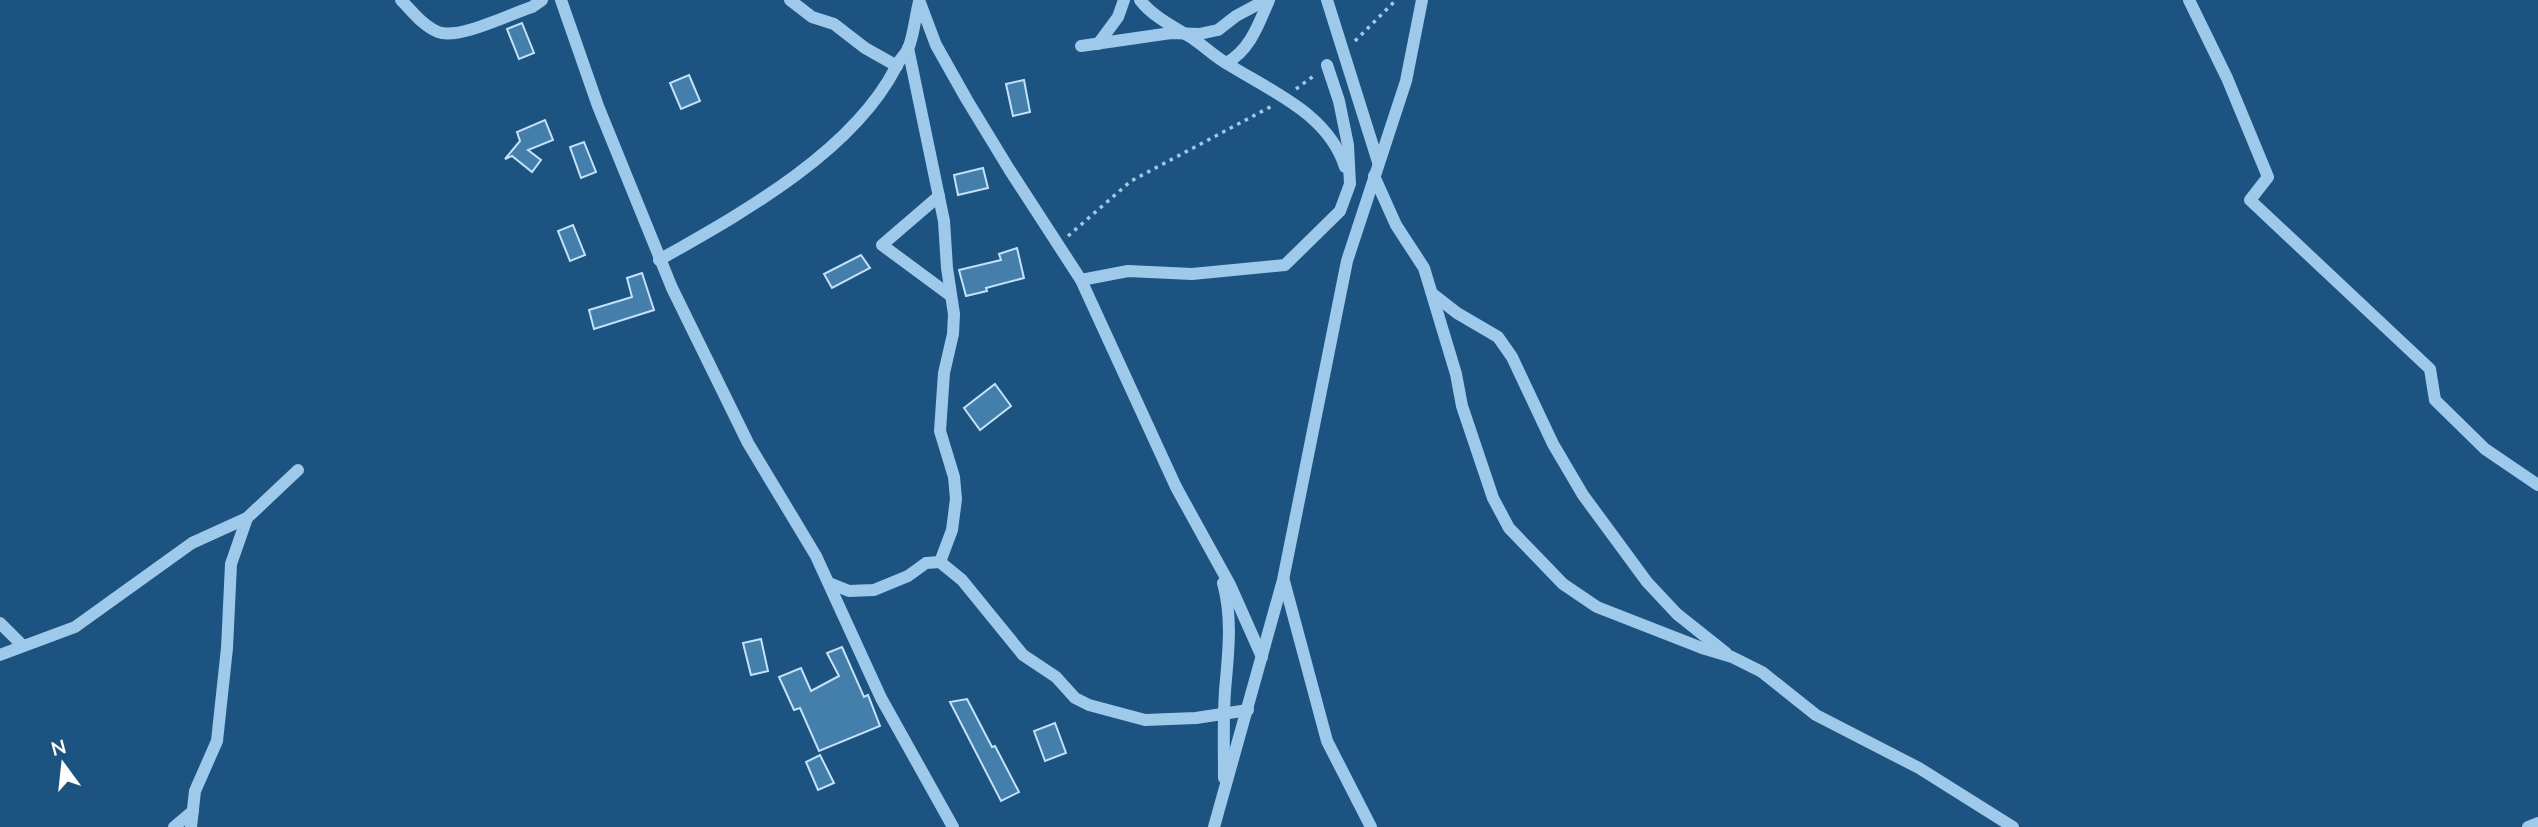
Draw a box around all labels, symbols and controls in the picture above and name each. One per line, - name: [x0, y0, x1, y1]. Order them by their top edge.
- north arrow: [28, 729, 98, 799]
- text: N: [48, 734, 69, 760]

